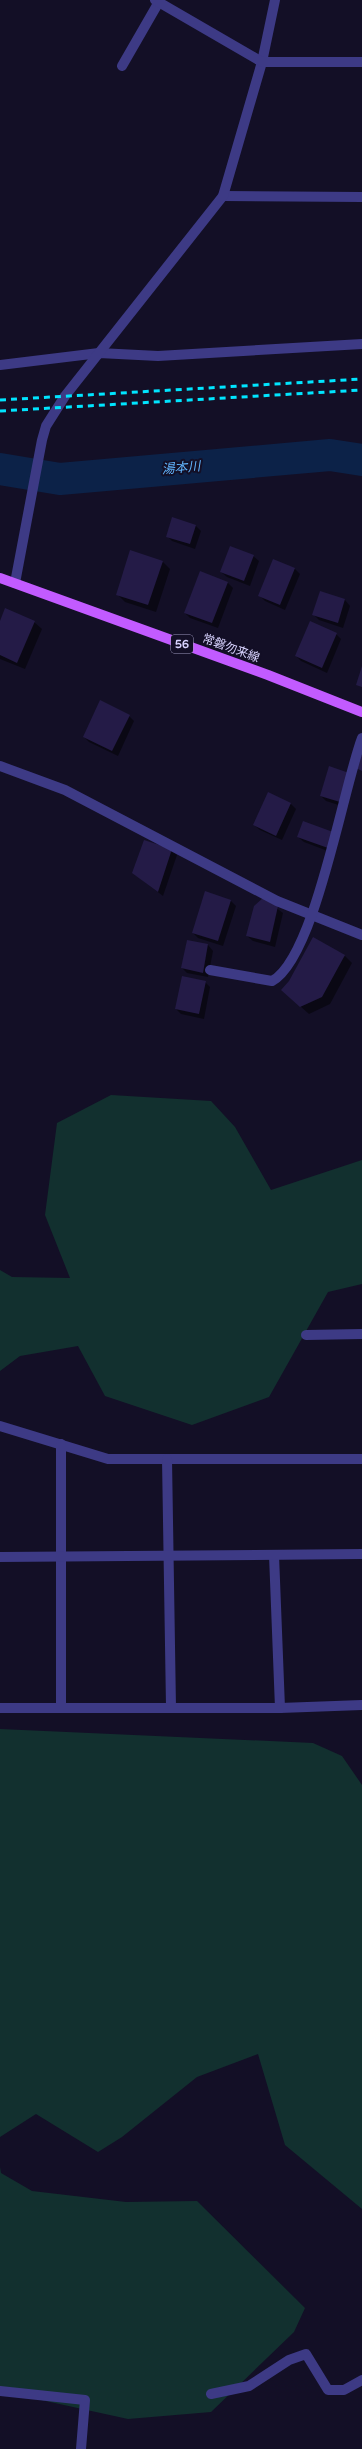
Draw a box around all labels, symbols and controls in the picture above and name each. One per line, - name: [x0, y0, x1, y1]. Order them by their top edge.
- water label: 湯本川: [161, 458, 203, 478]
- street label: 常磐勿来線: [200, 631, 262, 665]
- road number: 56: [171, 635, 193, 653]

